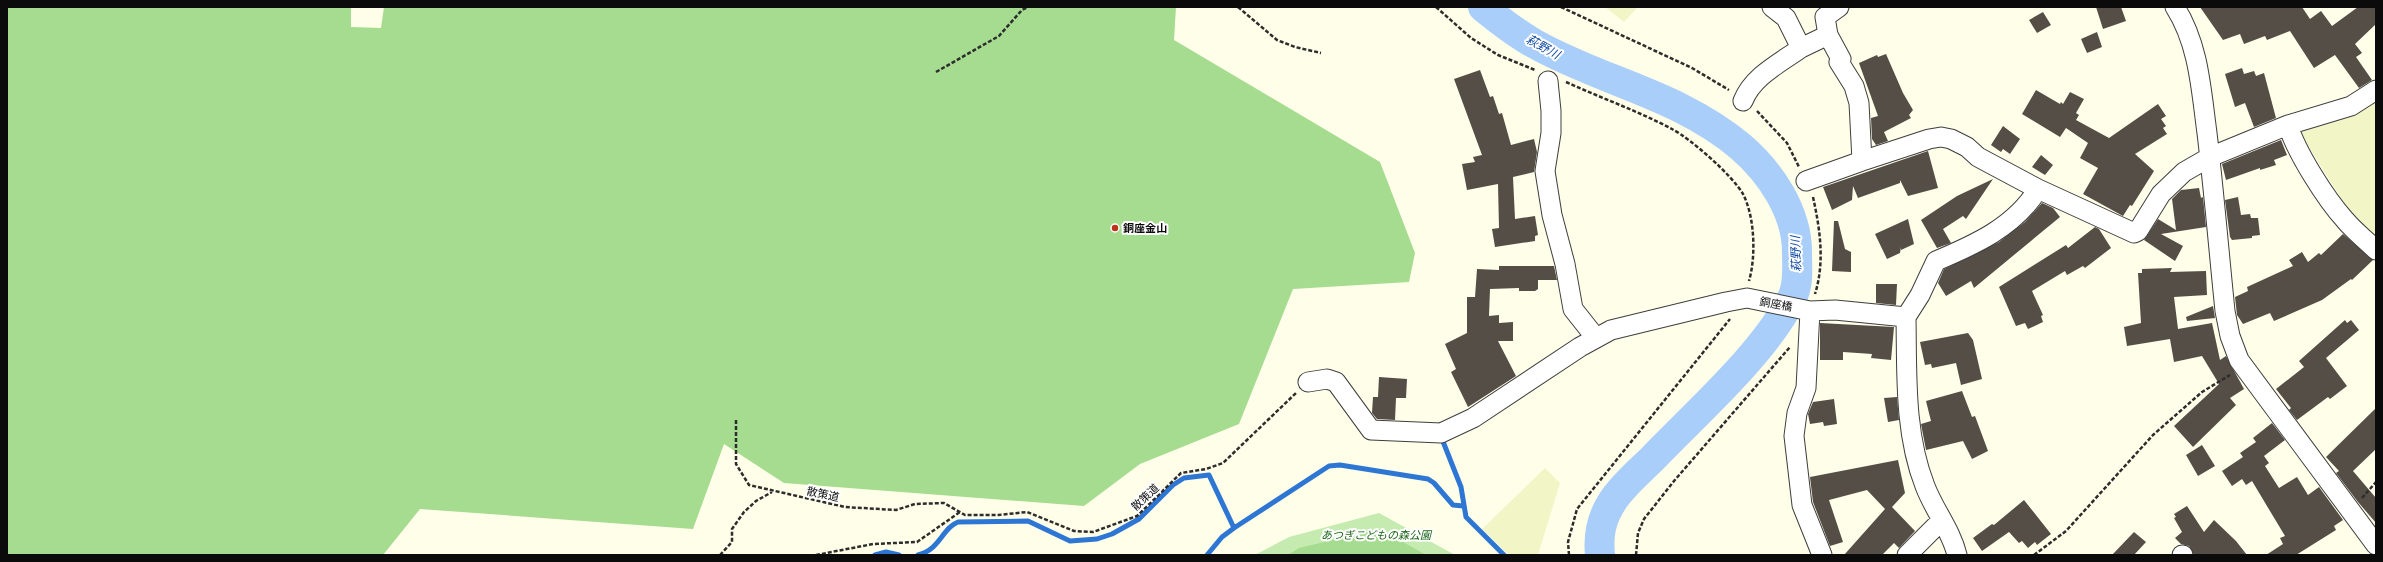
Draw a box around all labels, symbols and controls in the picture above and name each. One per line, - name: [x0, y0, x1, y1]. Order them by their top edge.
- water label: 萩野川: [1524, 31, 1564, 63]
- place label: 銅座金山: [1123, 221, 1167, 235]
- marker: 銅座金山: [1110, 223, 1120, 233]
- water label: 萩野川: [1787, 234, 1804, 272]
- street label: 銅座橋: [1759, 294, 1793, 314]
- street label: 散策道: [1128, 481, 1162, 513]
- street label: 散策道: [805, 484, 841, 504]
- park label: あつぎこどもの森公園: [1321, 528, 1433, 542]

